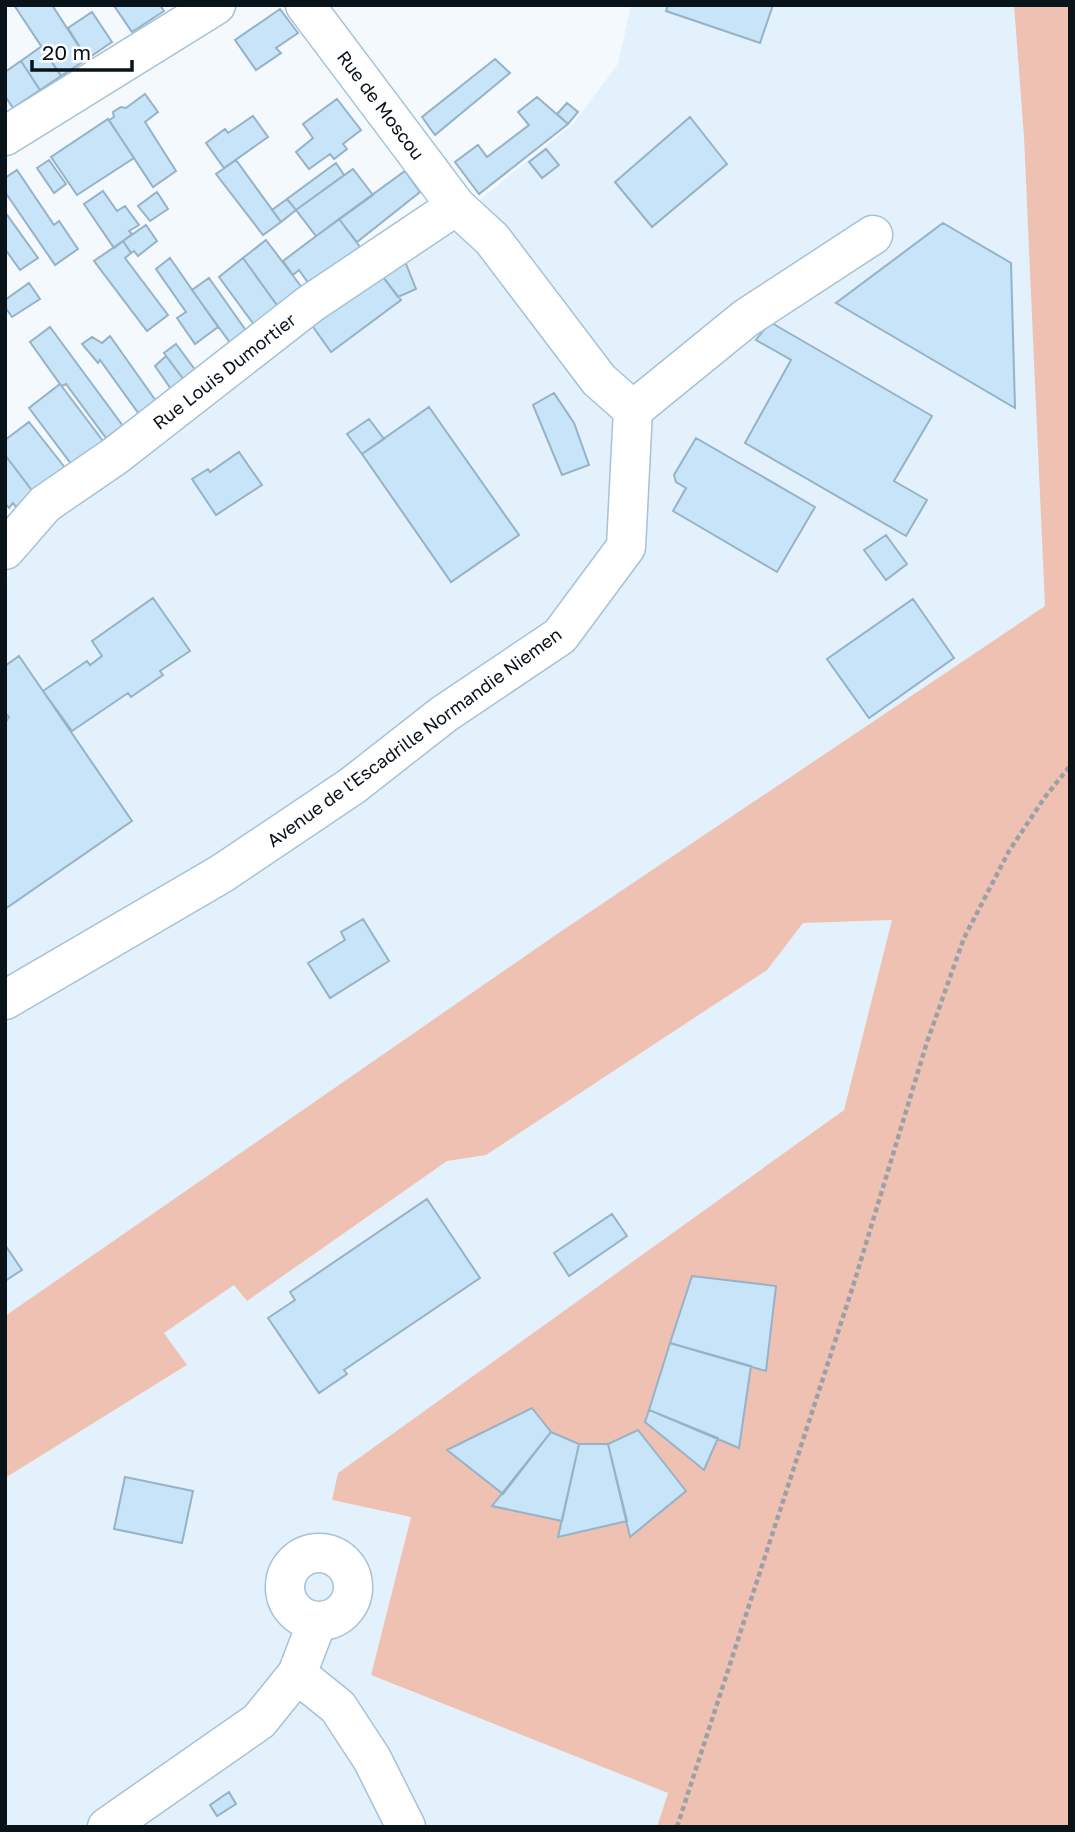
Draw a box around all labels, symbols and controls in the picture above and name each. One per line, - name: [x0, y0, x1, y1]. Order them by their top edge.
- scale bar: [32, 28, 131, 72]
- text: 20 m: [42, 39, 91, 65]
- street label: Rue de Moscou: [333, 46, 429, 164]
- street label: Rue Louis Dumortier: [148, 308, 300, 434]
- street label: Avenue de l'Escadrille Normandie Niemen: [262, 623, 566, 851]

